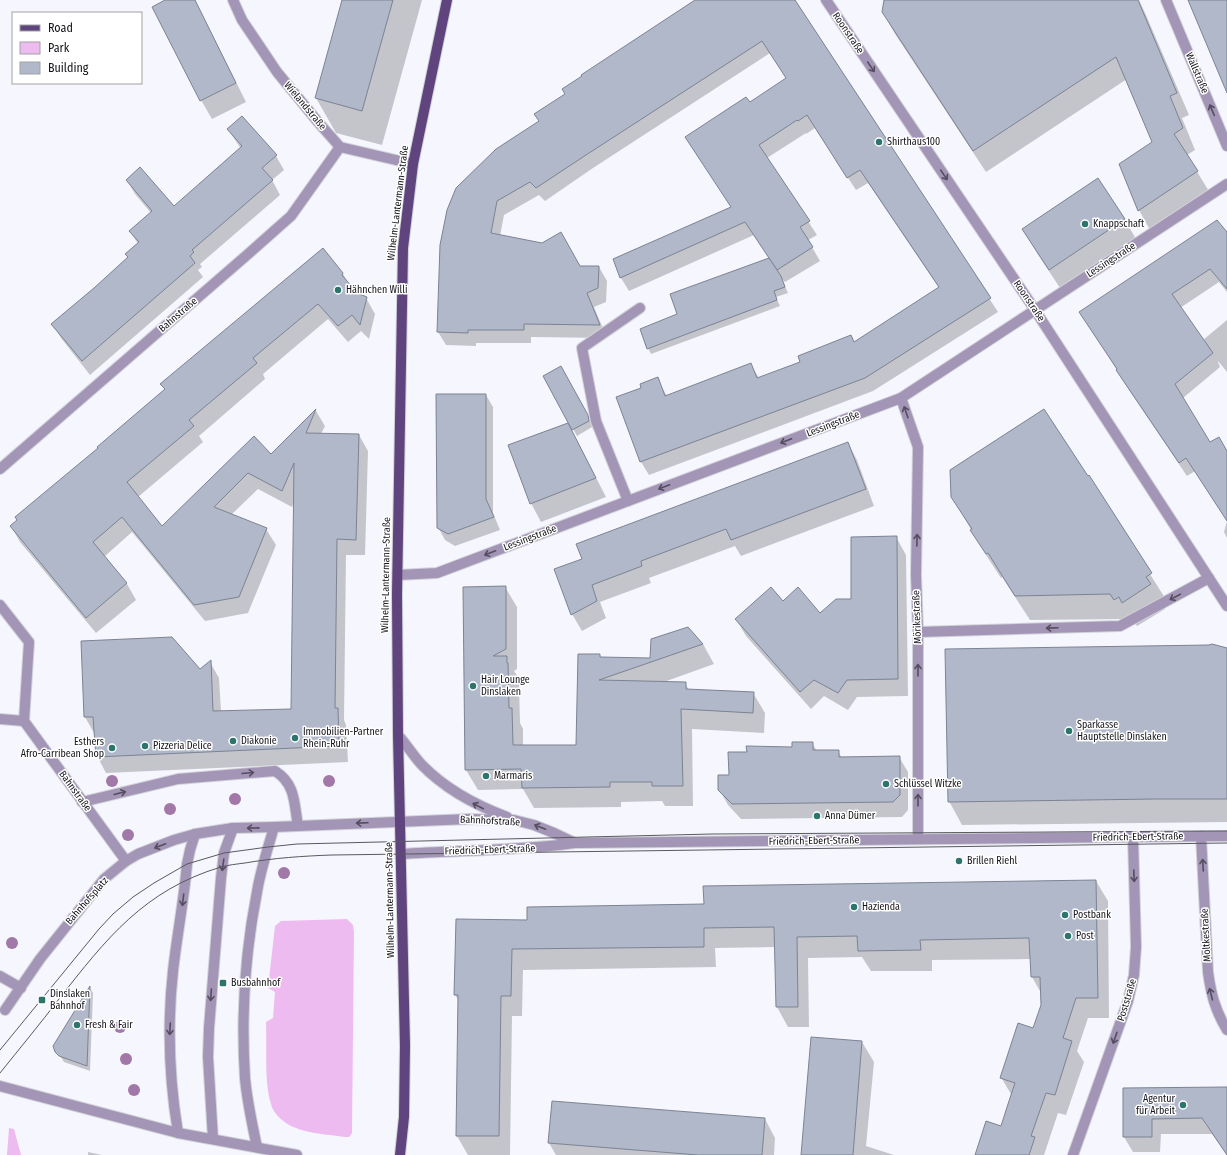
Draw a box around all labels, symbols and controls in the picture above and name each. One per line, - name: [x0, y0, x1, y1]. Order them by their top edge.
- street label: Roonstraße: [830, 10, 866, 56]
- legend: [12, 12, 142, 84]
- text: Road: [48, 21, 73, 35]
- text: Park: [48, 41, 70, 55]
- street label: Wallstraße: [1183, 51, 1211, 95]
- text: Building: [48, 61, 89, 75]
- one-way arrow: [867, 61, 875, 72]
- street label: Wielandstraße: [281, 80, 329, 132]
- one-way arrow: [1208, 104, 1215, 116]
- place label: Shirthaus100: [887, 136, 940, 148]
- marker: Shirthaus100: [874, 137, 884, 147]
- street label: Wilhelm-Lantermann-Straße: [385, 145, 411, 261]
- one-way arrow: [940, 169, 948, 180]
- place label: Knappschaft: [1093, 218, 1145, 230]
- marker: Knappschaft: [1080, 219, 1090, 229]
- street label: Lessingstraße: [1084, 240, 1138, 280]
- street label: Roonstraße: [1011, 278, 1047, 324]
- place label: Hähnchen Willi: [346, 284, 407, 296]
- marker: Hähnchen Willi: [333, 285, 343, 295]
- street label: Bahnstraße: [156, 295, 200, 335]
- one-way arrow: [902, 406, 909, 419]
- street label: Lessingstraße: [805, 408, 861, 440]
- one-way arrow: [780, 438, 792, 446]
- one-way arrow: [659, 484, 671, 492]
- street label: Wilhelm-Lantermann-Straße: [379, 517, 393, 633]
- street label: Lessingstraße: [502, 522, 558, 554]
- one-way arrow: [913, 534, 920, 547]
- one-way arrow: [484, 550, 497, 557]
- street label: Mörikestraße: [910, 590, 924, 644]
- one-way arrow: [1169, 593, 1181, 601]
- one-way arrow: [1046, 624, 1059, 632]
- one-way arrow: [914, 664, 922, 677]
- place label: Hair Lounge Dinslaken: [481, 674, 530, 698]
- marker: Hair Lounge Dinslaken: [468, 681, 478, 691]
- place label: Sparkasse Hauptstelle Dinslaken: [1077, 719, 1167, 743]
- place label: Immobilien-Partner Rhein-Ruhr: [303, 726, 384, 750]
- marker: Sparkasse Hauptstelle Dinslaken: [1064, 726, 1074, 736]
- marker: Immobilien-Partner Rhein-Ruhr: [290, 733, 300, 743]
- place label: Diakonie: [241, 735, 277, 747]
- place label: Esthers Afro-Carribean Shop: [21, 736, 104, 760]
- marker: Diakonie: [228, 736, 238, 746]
- place label: Pizzeria Delice: [153, 740, 212, 752]
- marker: Pizzeria Delice: [140, 741, 150, 751]
- marker: Esthers Afro-Carribean Shop: [107, 743, 117, 753]
- street label: Bahnstraße: [56, 769, 94, 814]
- one-way arrow: [241, 770, 254, 777]
- place label: Marmaris: [494, 770, 532, 782]
- marker: Marmaris: [481, 771, 491, 781]
- place label: Schlüssel Witzke: [894, 778, 962, 790]
- marker: Schlüssel Witzke: [881, 779, 891, 789]
- one-way arrow: [114, 788, 127, 796]
- one-way arrow: [914, 794, 922, 807]
- one-way arrow: [473, 801, 485, 809]
- place label: Anna Dümer: [825, 810, 876, 822]
- marker: Anna Dümer: [812, 811, 822, 821]
- street label: Bahnhofstraße: [460, 813, 521, 829]
- one-way arrow: [356, 819, 369, 827]
- one-way arrow: [534, 823, 546, 831]
- one-way arrow: [247, 824, 260, 832]
- street label: Friedrich-Ebert-Straße: [1093, 830, 1184, 844]
- street label: Friedrich-Ebert-Straße: [769, 834, 860, 848]
- one-way arrow: [154, 842, 166, 850]
- street label: Wilhelm-Lantermann-Straße: [383, 842, 397, 958]
- street label: Friedrich-Ebert-Straße: [444, 842, 536, 858]
- place label: Brillen Riehl: [967, 855, 1017, 867]
- marker: Brillen Riehl: [954, 856, 964, 866]
- one-way arrow: [219, 858, 226, 871]
- one-way arrow: [1199, 859, 1206, 872]
- one-way arrow: [1130, 869, 1137, 882]
- street label: Bahnhofsplatz: [63, 875, 111, 927]
- one-way arrow: [179, 893, 187, 906]
- place label: Hazienda: [862, 901, 900, 913]
- marker: Hazienda: [849, 902, 859, 912]
- street label: Moltkestraße: [1199, 908, 1213, 962]
- place label: Postbank: [1073, 909, 1111, 921]
- marker: Postbank: [1060, 910, 1070, 920]
- place label: Post: [1076, 930, 1094, 942]
- marker: Post: [1063, 931, 1073, 941]
- place label: Busbahnhof: [231, 977, 281, 989]
- street label: Poststraße: [1115, 977, 1139, 1023]
- marker: Busbahnhof: [218, 978, 228, 988]
- place label: Dinslaken Bahnhof: [50, 988, 90, 1012]
- one-way arrow: [208, 988, 215, 1001]
- one-way arrow: [1207, 988, 1215, 1001]
- marker: Dinslaken Bahnhof: [37, 995, 47, 1005]
- place label: Fresh & Fair: [85, 1019, 133, 1031]
- marker: Fresh & Fair: [72, 1020, 82, 1030]
- one-way arrow: [167, 1022, 174, 1035]
- one-way arrow: [1110, 1032, 1118, 1044]
- place label: Agentur für Arbeit: [1136, 1093, 1176, 1117]
- marker: Agentur für Arbeit: [1178, 1100, 1188, 1110]

